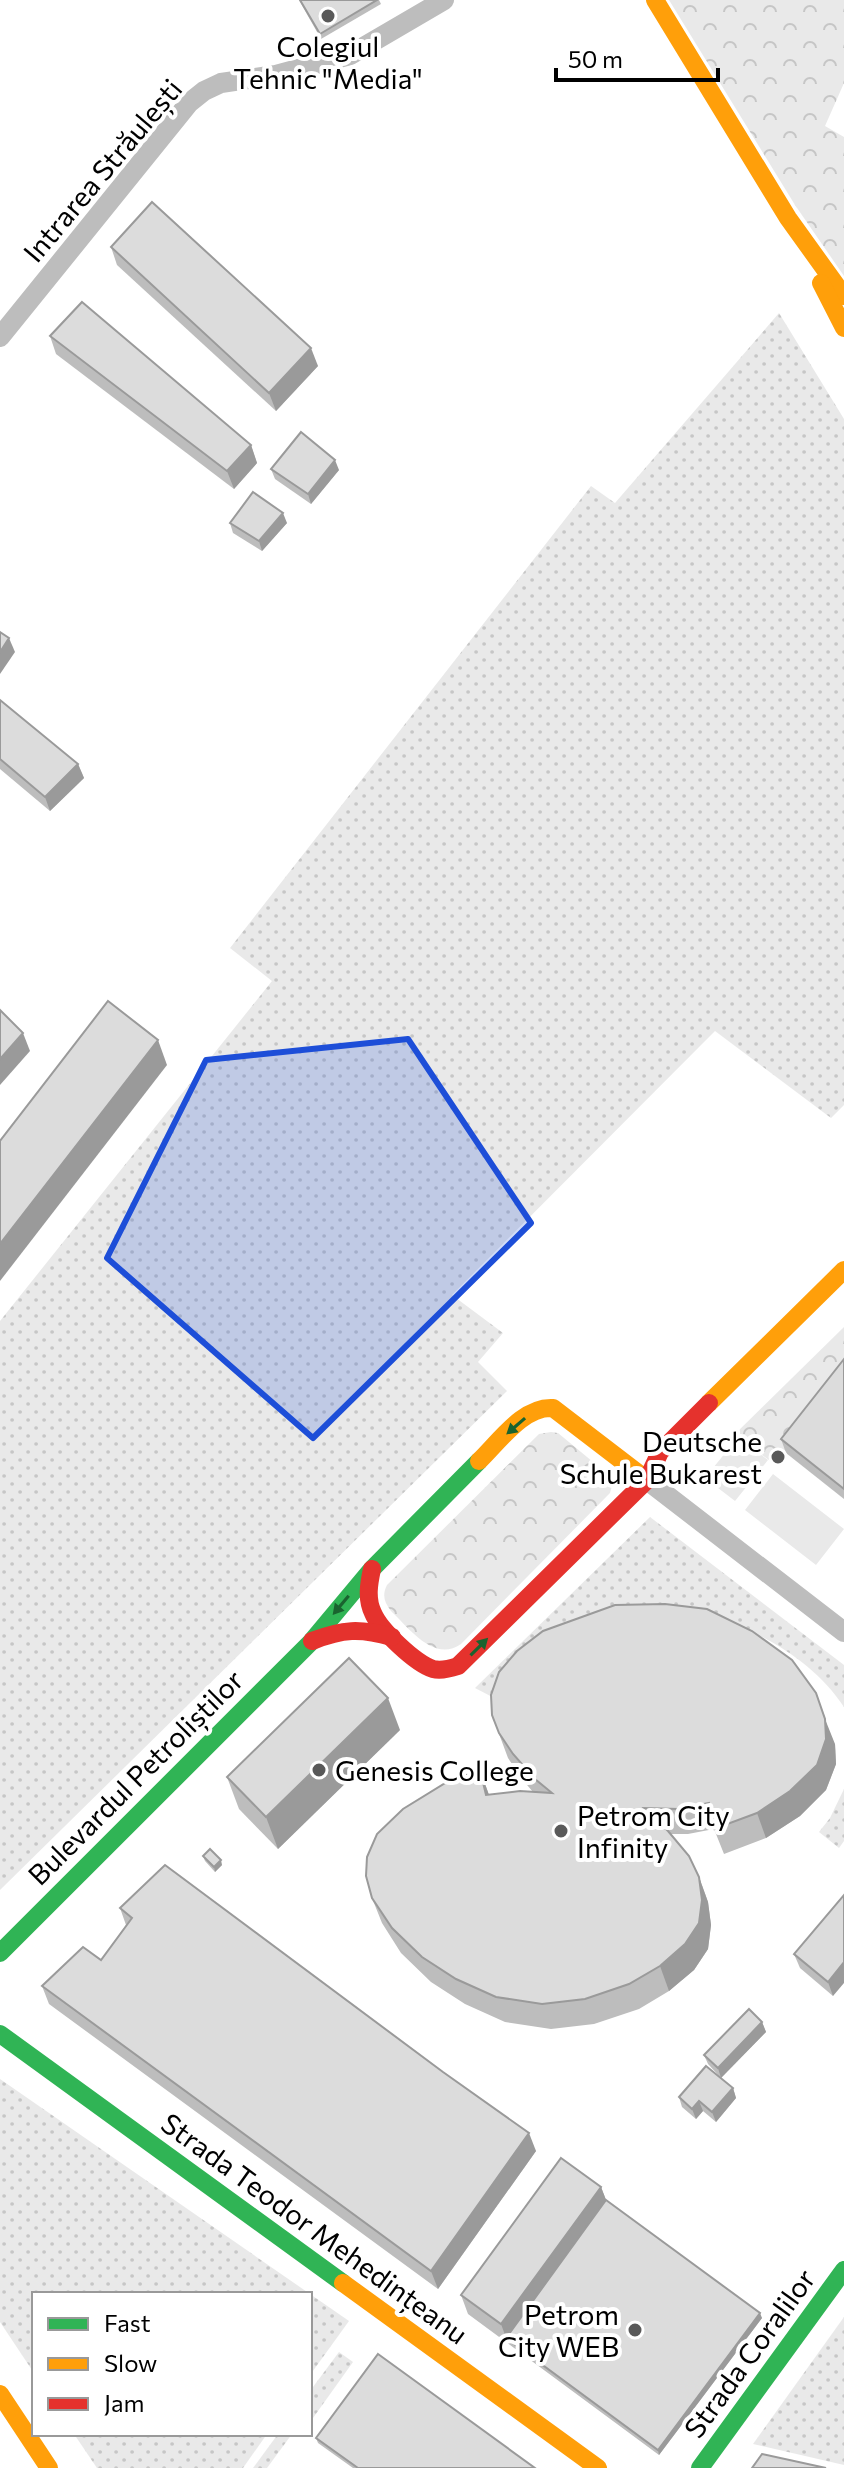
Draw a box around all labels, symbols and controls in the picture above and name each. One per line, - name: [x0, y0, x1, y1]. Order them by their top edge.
- marker: Colegiul Tehnic "Media": [319, 7, 337, 25]
- place label: Colegiul Tehnic "Media": [233, 29, 423, 95]
- scale bar: [556, 32, 718, 82]
- text: 50 m: [568, 44, 623, 73]
- street label: Intrarea Străulești: [16, 72, 190, 270]
- one-way arrow: [507, 1416, 526, 1434]
- place label: Deutsche Schule Bukarest: [560, 1424, 762, 1490]
- marker: Deutsche Schule Bukarest: [769, 1448, 787, 1466]
- one-way arrow: [333, 1595, 350, 1615]
- one-way arrow: [469, 1638, 488, 1657]
- street label: Bulevardul Petroliștilor: [20, 1662, 251, 1893]
- place label: Genesis College: [335, 1753, 534, 1787]
- marker: Genesis College: [310, 1761, 328, 1779]
- place label: Petrom City Infinity: [577, 1798, 730, 1864]
- marker: Petrom City Infinity: [552, 1822, 570, 1840]
- street label: Strada Teodor Mehedințeanu: [154, 2105, 475, 2352]
- street label: Strada Coralilor: [676, 2262, 822, 2444]
- legend: [32, 2292, 312, 2436]
- place label: Petrom City WEB: [498, 2297, 619, 2363]
- text: Fast: [104, 2308, 151, 2337]
- marker: Petrom City WEB: [626, 2321, 644, 2339]
- text: Slow: [104, 2348, 157, 2377]
- text: Jam: [104, 2388, 144, 2417]

